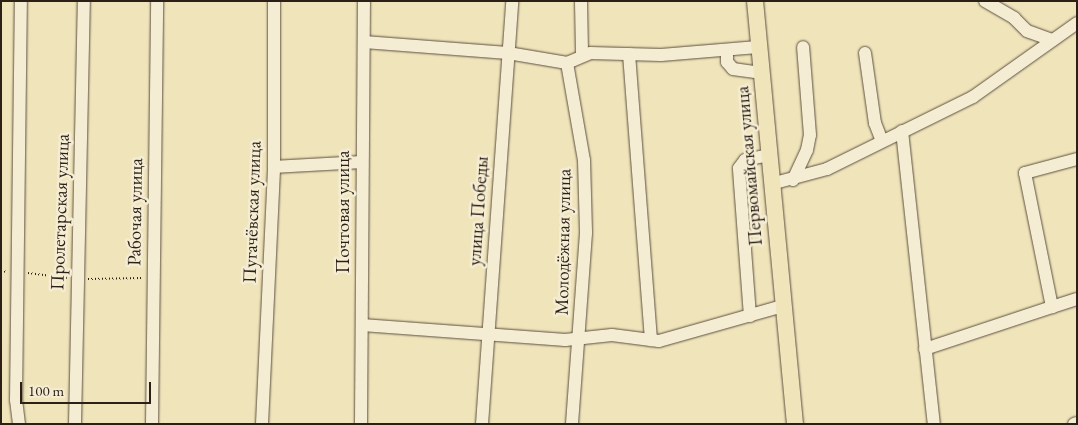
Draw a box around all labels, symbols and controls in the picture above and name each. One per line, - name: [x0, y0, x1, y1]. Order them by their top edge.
- street label: Первомайская улица: [731, 85, 767, 247]
- street label: Пролетарская улица: [46, 133, 74, 291]
- street label: Пугачёвская улица: [238, 140, 266, 284]
- street label: Почтовая улица: [332, 150, 354, 274]
- street label: улица Победы: [463, 155, 493, 267]
- street label: Рабочая улица: [123, 158, 147, 266]
- street label: Молодёжная улица: [550, 168, 576, 316]
- scale bar: [22, 372, 154, 404]
- text: 100 m: [28, 381, 64, 400]

